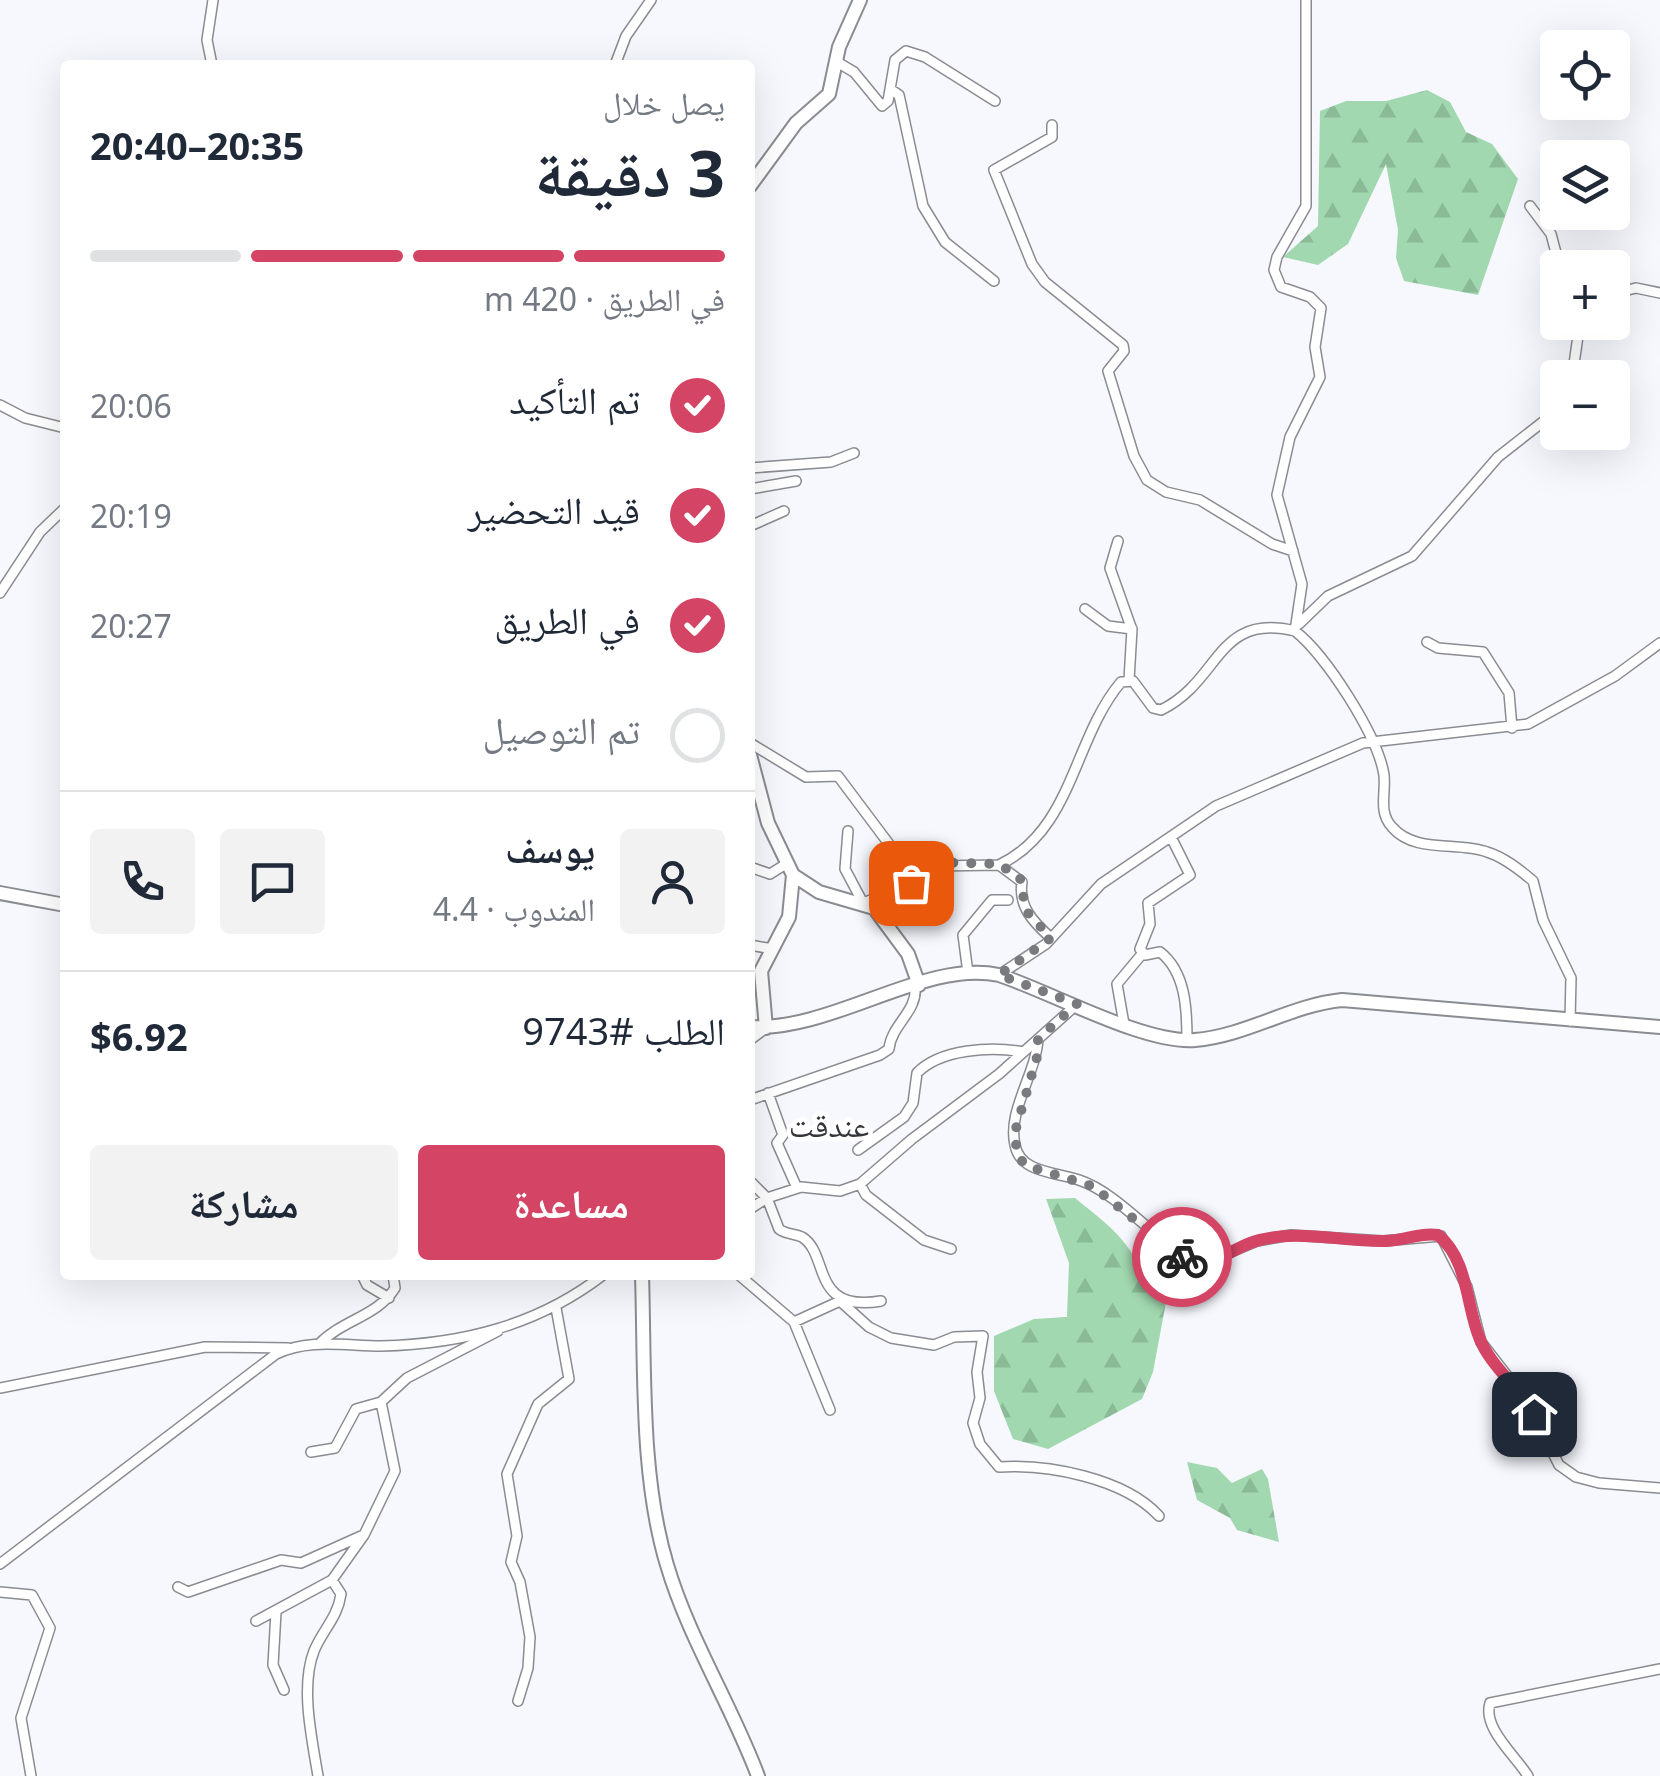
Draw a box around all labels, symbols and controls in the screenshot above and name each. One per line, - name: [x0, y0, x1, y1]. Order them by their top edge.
- map controls: [1540, 30, 1630, 450]
- button: locate: [1540, 30, 1630, 120]
- text: يصل خلال: [603, 81, 725, 124]
- text: 20:35–20:40: [90, 119, 304, 171]
- text: 3 دقيقة: [534, 128, 725, 216]
- button: layers: [1540, 140, 1630, 230]
- button: +: [1540, 250, 1630, 340]
- text: في الطريق · 420 m: [484, 277, 725, 320]
- button: −: [1540, 360, 1630, 450]
- text: تم التأكيد: [509, 373, 640, 425]
- icon: check: [670, 378, 725, 433]
- text: 20:06: [90, 384, 172, 427]
- text: قيد التحضير: [468, 483, 640, 535]
- icon: check: [670, 488, 725, 543]
- text: 20:19: [90, 494, 172, 537]
- text: في الطريق: [494, 593, 640, 645]
- icon: check: [670, 598, 725, 653]
- text: 20:27: [90, 604, 172, 647]
- text: تم التوصيل: [482, 703, 640, 755]
- text: يوسف: [505, 822, 595, 874]
- button: phone: [90, 829, 195, 934]
- button: chat: [220, 829, 325, 934]
- button: person: [620, 829, 725, 934]
- pin: [869, 841, 954, 926]
- icon: bag: [884, 856, 939, 911]
- text: المندوب · 4.4: [433, 887, 595, 930]
- text: الطلب #9743: [522, 1004, 725, 1056]
- text: $6.92: [90, 1010, 188, 1062]
- district label: عندقت: [789, 1103, 869, 1146]
- button: مشاركة: [90, 1145, 398, 1260]
- button: مساعدة: [418, 1145, 725, 1260]
- courier: [1132, 1207, 1232, 1307]
- icon: bike: [1155, 1230, 1210, 1285]
- pin: [1492, 1372, 1577, 1457]
- icon: home: [1507, 1387, 1562, 1442]

